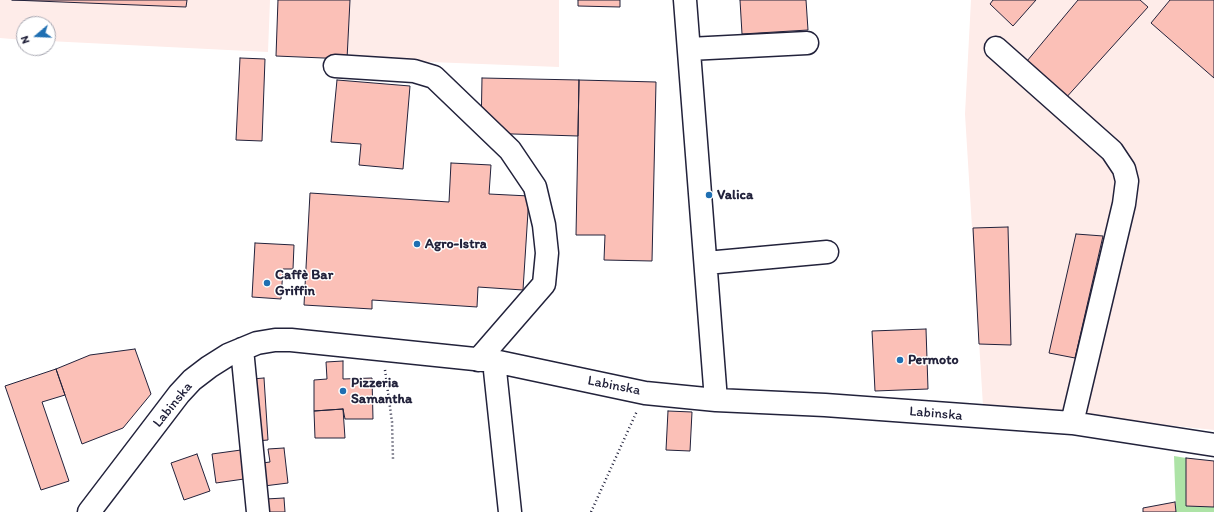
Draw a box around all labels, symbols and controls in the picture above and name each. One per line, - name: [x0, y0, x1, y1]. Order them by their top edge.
- north arrow: [16, 16, 56, 56]
- text: N: [18, 34, 32, 45]
- place label: Valica: [717, 187, 753, 203]
- marker: Valica: [704, 190, 714, 200]
- place label: Agro-Istra: [425, 236, 487, 252]
- marker: Agro-Istra: [412, 239, 422, 249]
- place label: Caffè Bar Griffin: [275, 267, 333, 300]
- marker: Caffè Bar Griffin: [262, 278, 272, 288]
- place label: Permoto: [908, 352, 959, 368]
- marker: Permoto: [895, 355, 905, 365]
- street label: Labinska: [586, 373, 642, 399]
- place label: Pizzeria Samantha: [351, 375, 412, 408]
- street label: Labinska: [150, 379, 196, 431]
- marker: Pizzeria Samantha: [338, 386, 348, 396]
- street label: Labinska: [909, 403, 963, 425]

